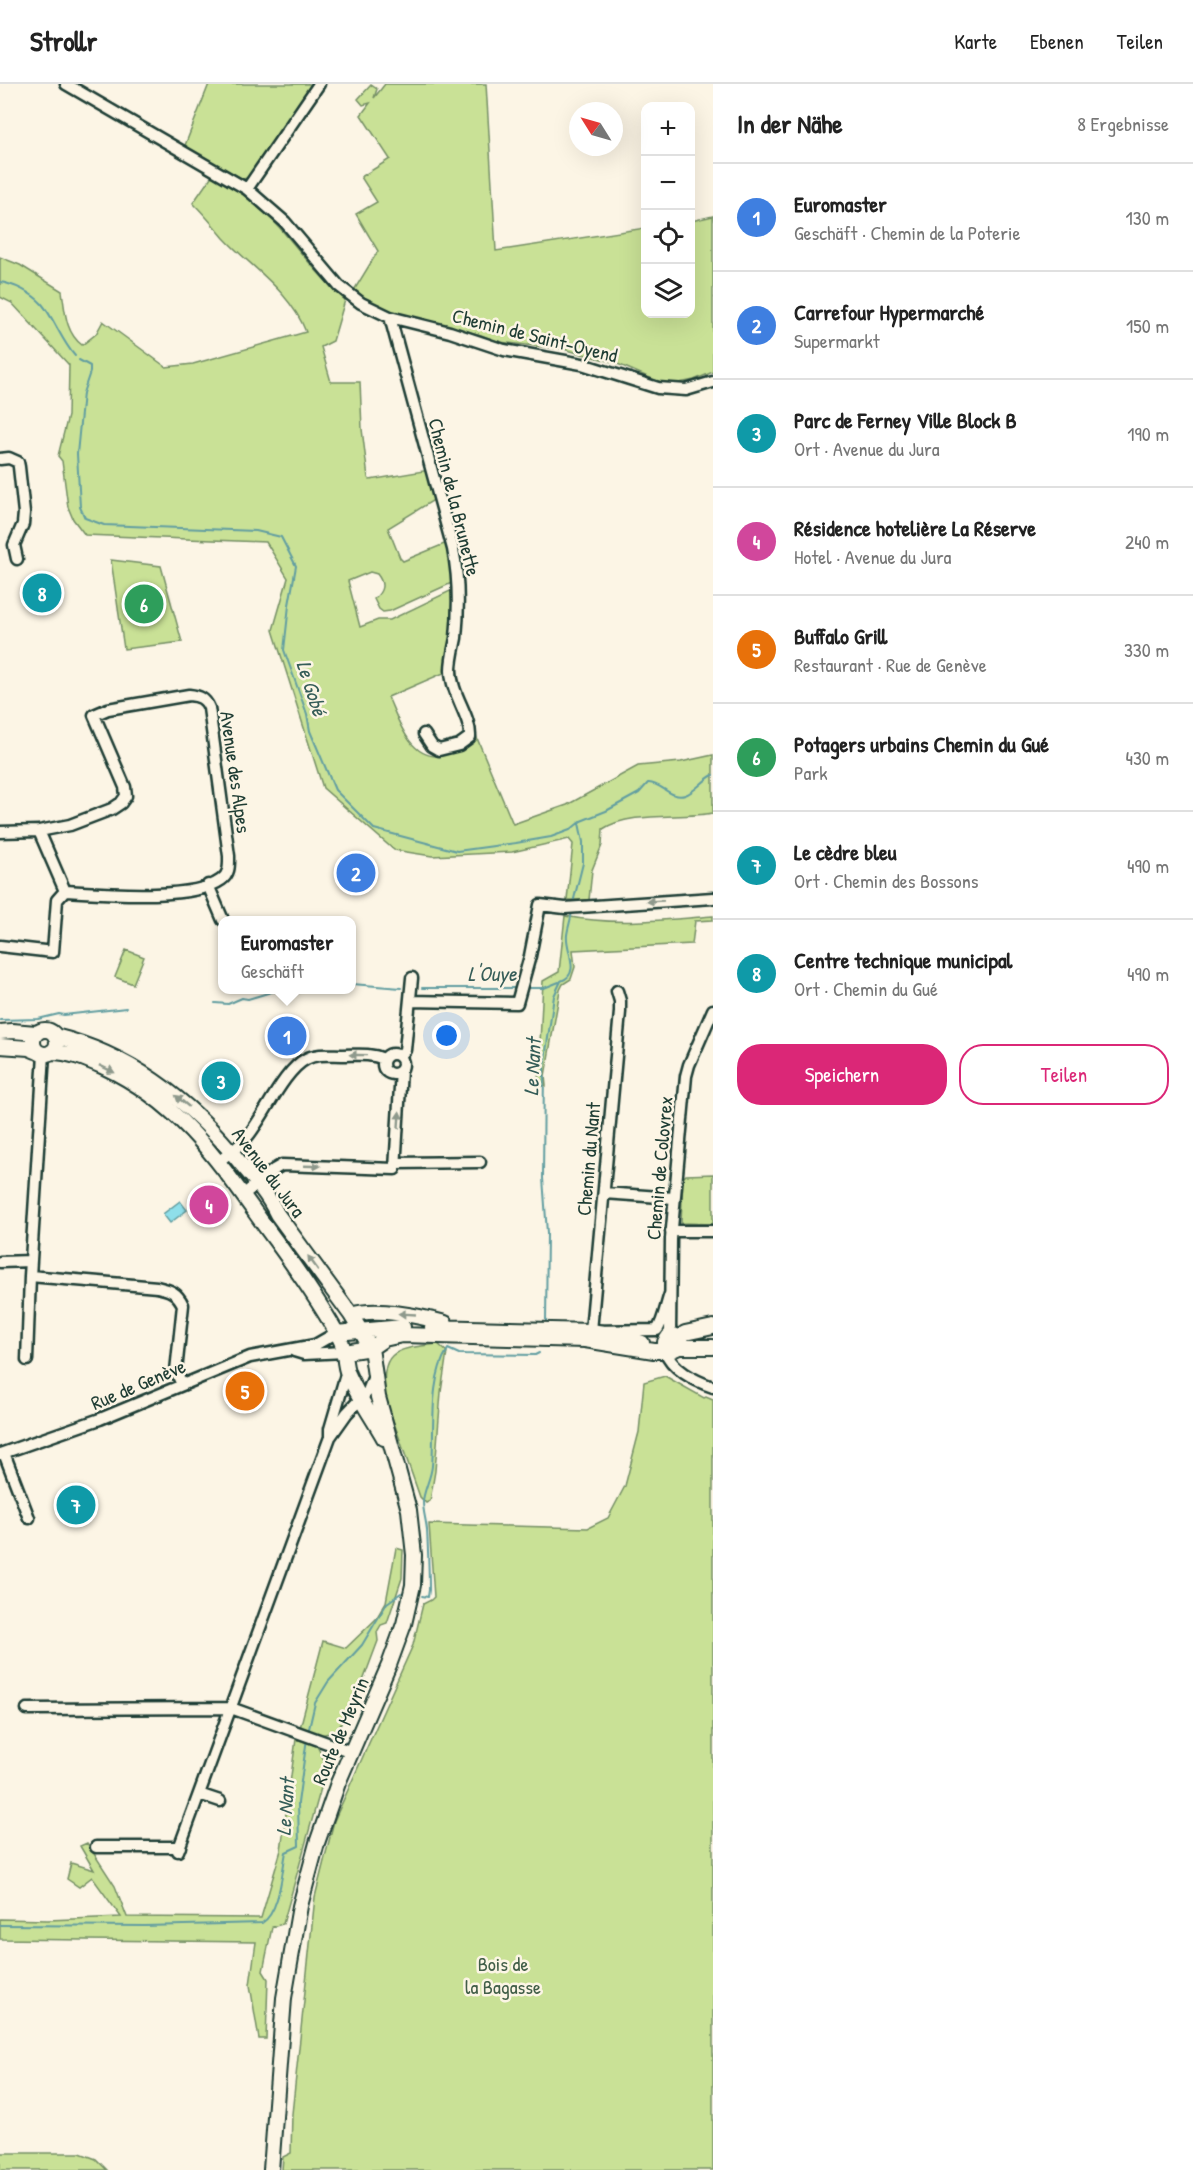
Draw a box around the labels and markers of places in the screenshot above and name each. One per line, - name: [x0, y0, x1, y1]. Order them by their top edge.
- pin: 8: [22, 570, 62, 616]
- pin: 6: [124, 582, 164, 626]
- pin: 2: [336, 850, 376, 896]
- pin: 1: [268, 1014, 306, 1058]
- pin: 3: [202, 1058, 240, 1104]
- pin: 4: [190, 1182, 228, 1228]
- pin: 5: [226, 1368, 264, 1414]
- pin: 7: [56, 1482, 96, 1528]

